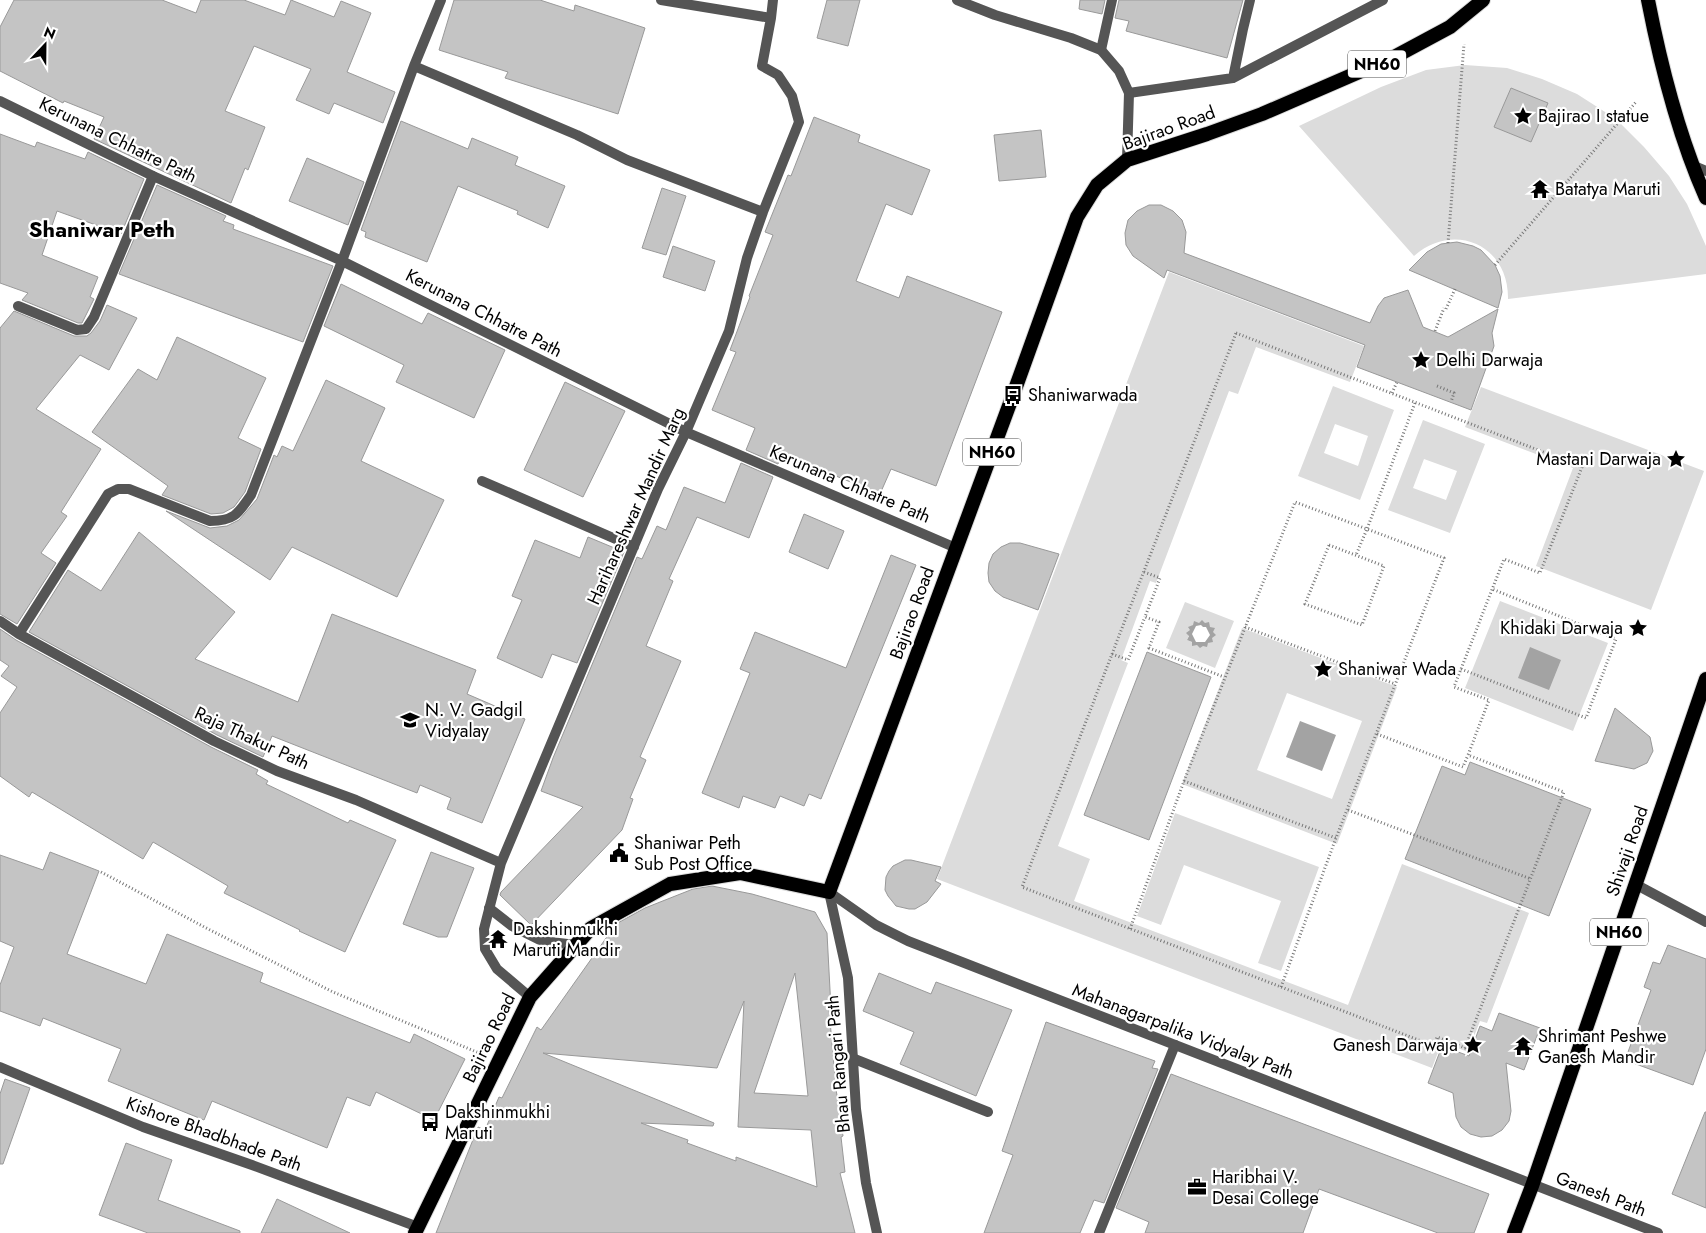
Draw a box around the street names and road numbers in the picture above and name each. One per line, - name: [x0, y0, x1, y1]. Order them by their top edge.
- road number: NH60: [1348, 51, 1406, 78]
- street label: Kerunana Chhatre Path: [35, 90, 201, 190]
- street label: Bajirao Road: [1119, 99, 1219, 157]
- street label: Kerunana Chhatre Path: [401, 262, 567, 364]
- street label: Harihareshwar Mandir Marg: [581, 403, 691, 609]
- street label: Kerunana Chhatre Path: [765, 438, 935, 530]
- road number: NH60: [963, 438, 1021, 466]
- street label: Bajirao Road: [883, 563, 941, 663]
- street label: Raja Thakur Path: [190, 700, 314, 776]
- street label: Shivaji Road: [1599, 802, 1655, 900]
- road number: NH60: [1590, 919, 1648, 946]
- street label: Mahanagarpalika Vidyalay Path: [1068, 977, 1298, 1085]
- street label: Bajirao Road: [456, 989, 522, 1087]
- street label: Bhau Rangari Path: [819, 994, 857, 1134]
- street label: Kishore Bhadbhade Path: [122, 1090, 306, 1178]
- street label: Ganesh Path: [1552, 1165, 1650, 1223]

